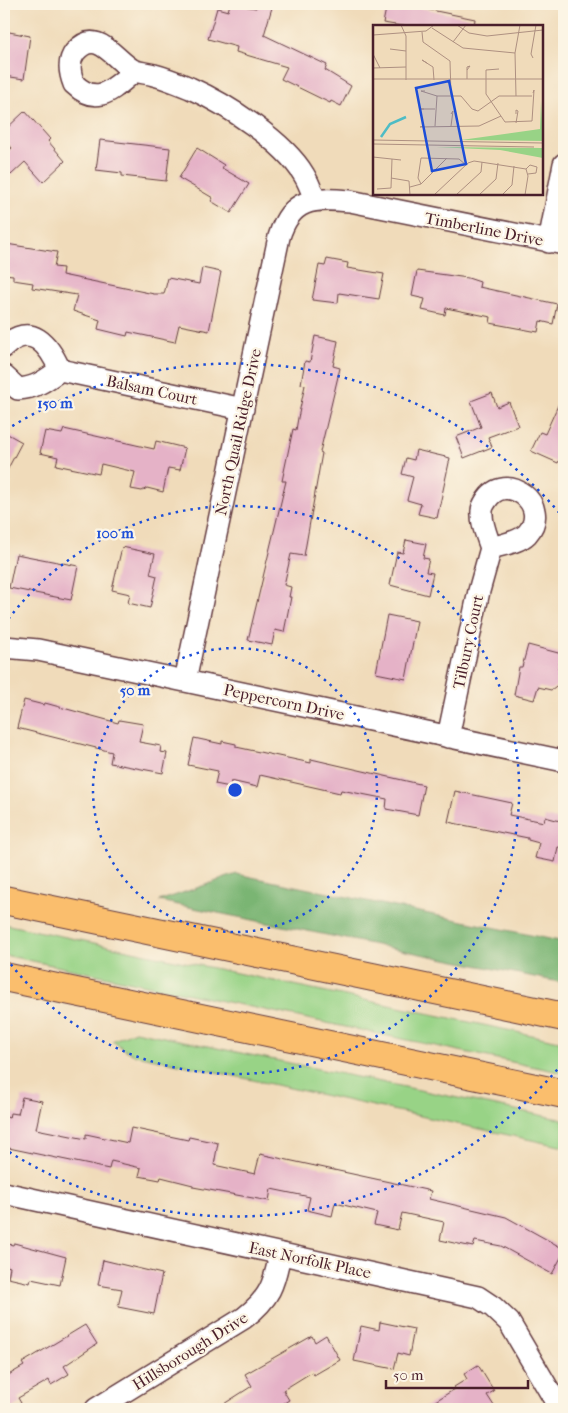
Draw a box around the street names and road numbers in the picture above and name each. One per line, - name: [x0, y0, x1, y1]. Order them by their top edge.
- street label: Timberline Drive: [423, 208, 545, 250]
- street label: North Quail Ridge Drive: [211, 347, 265, 517]
- street label: Balsam Court: [105, 371, 200, 409]
- street label: Tilbury Court: [449, 593, 487, 691]
- street label: Peppercorn Drive: [222, 680, 346, 724]
- street label: East Norfolk Place: [247, 1238, 373, 1282]
- street label: Hillsborough Drive: [129, 1308, 251, 1394]

